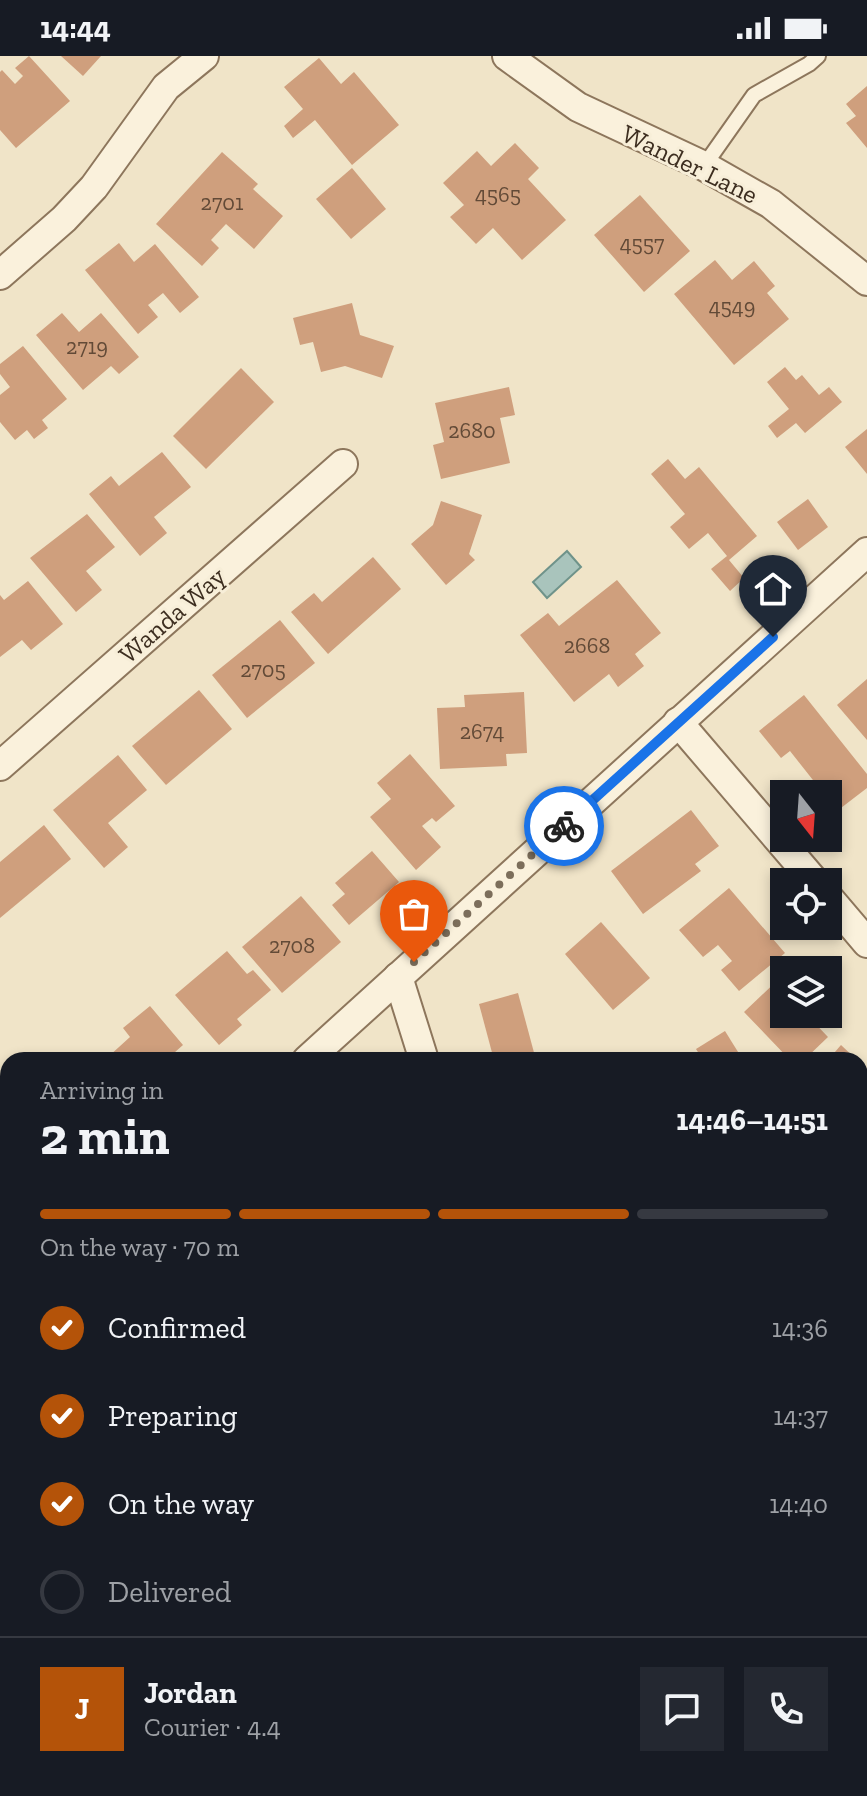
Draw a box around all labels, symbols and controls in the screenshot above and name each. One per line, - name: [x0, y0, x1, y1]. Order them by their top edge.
- text: 14:44: [40, 10, 111, 46]
- street label: Wander Lane: [617, 117, 763, 211]
- house number: 4565: [475, 181, 521, 208]
- house number: 2701: [201, 189, 244, 216]
- house number: 4557: [620, 230, 665, 257]
- house number: 4549: [709, 293, 755, 320]
- house number: 2719: [66, 333, 108, 360]
- house number: 2680: [448, 417, 496, 444]
- pin: [739, 555, 807, 637]
- street label: Wanda Way: [112, 560, 232, 670]
- icon: home: [751, 567, 795, 611]
- house number: 2668: [564, 632, 610, 659]
- house number: 2705: [240, 656, 286, 683]
- house number: 2674: [460, 718, 504, 745]
- north arrow: [770, 780, 842, 852]
- map controls: [770, 780, 842, 1028]
- courier: [524, 786, 604, 866]
- icon: bike: [542, 804, 586, 848]
- button: locate: [770, 868, 842, 940]
- pin: [380, 880, 448, 962]
- icon: bag: [392, 892, 436, 936]
- house number: 2708: [269, 932, 315, 959]
- button: layers: [770, 956, 842, 1028]
- text: Arriving in: [40, 1074, 163, 1106]
- text: 14:46–14:51: [676, 1102, 828, 1138]
- text: 2 min: [40, 1105, 170, 1167]
- text: On the way · 70 m: [40, 1231, 239, 1263]
- icon: check: [40, 1306, 84, 1350]
- text: Confirmed: [108, 1310, 246, 1346]
- text: 14:36: [772, 1312, 828, 1344]
- icon: check: [40, 1394, 84, 1438]
- text: Preparing: [108, 1398, 238, 1434]
- text: 14:37: [773, 1400, 828, 1432]
- icon: check: [40, 1482, 84, 1526]
- text: On the way: [108, 1486, 254, 1522]
- text: 14:40: [769, 1488, 828, 1520]
- text: Delivered: [108, 1574, 231, 1610]
- button: chat: [640, 1667, 724, 1751]
- button: phone: [744, 1667, 828, 1751]
- text: Jordan: [144, 1675, 237, 1711]
- text: J: [75, 1691, 89, 1727]
- text: Courier · 4.4: [144, 1711, 281, 1743]

